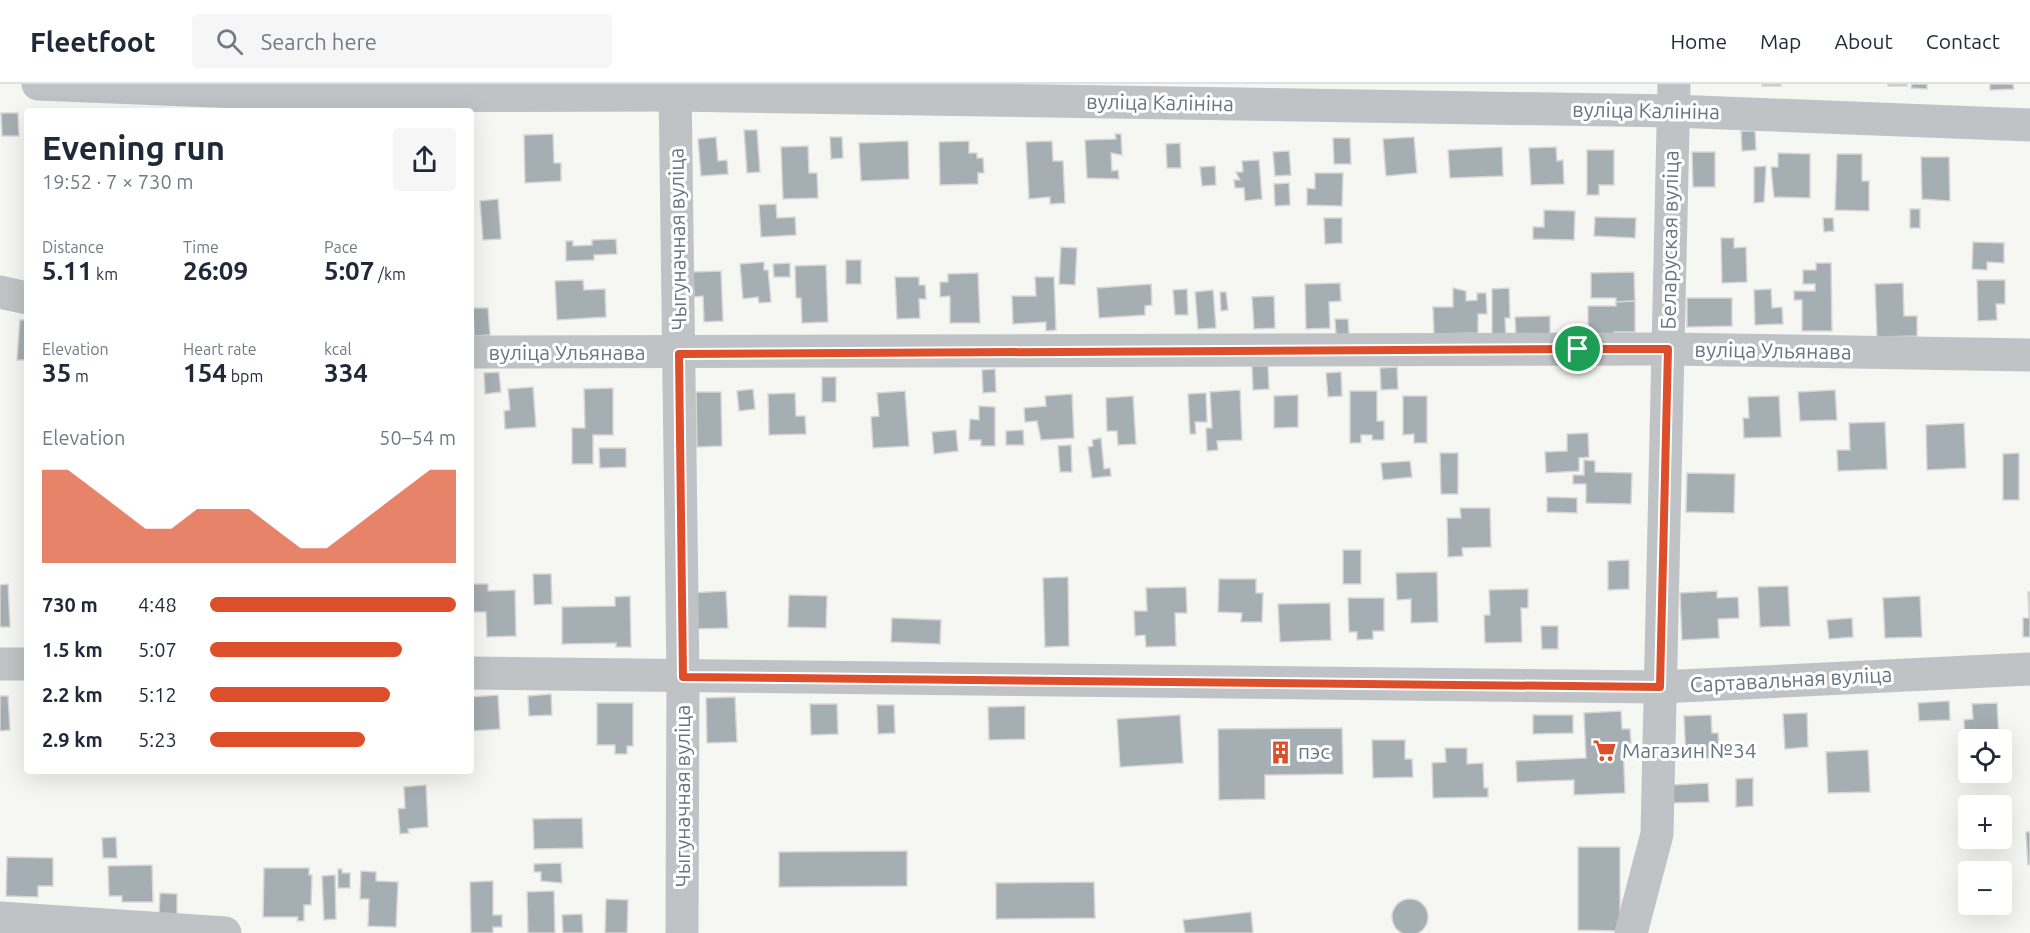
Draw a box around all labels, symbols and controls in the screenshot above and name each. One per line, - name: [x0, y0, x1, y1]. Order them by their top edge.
- search box: [192, 14, 612, 68]
- icon: search: [213, 25, 246, 58]
- text: Fleetfoot: [30, 26, 156, 57]
- text: Search here: [261, 29, 377, 54]
- text: Home: [1670, 29, 1727, 53]
- text: Map: [1760, 29, 1801, 53]
- text: About: [1834, 29, 1893, 53]
- text: Contact: [1926, 29, 2000, 53]
- street label: вуліца Калініна: [1086, 89, 1234, 115]
- street label: вуліца Калініна: [1572, 97, 1720, 123]
- button: share: [393, 128, 456, 191]
- text: Evening run: [42, 129, 225, 166]
- street label: Чыгуначная вуліца: [663, 148, 691, 331]
- street label: Беларуская вуліца: [1655, 150, 1683, 330]
- text: 19:52 · 7 × 730 m: [42, 170, 194, 193]
- text: Distance: [42, 238, 104, 256]
- text: Time: [183, 238, 219, 256]
- text: Pace: [324, 238, 358, 256]
- text: 5.11: [42, 256, 92, 285]
- text: 26:09: [183, 256, 248, 285]
- text: 5:07: [324, 256, 374, 285]
- text: km: [92, 265, 118, 283]
- text: /km: [374, 265, 406, 283]
- pin: [1552, 323, 1603, 374]
- icon: arrive: [1561, 332, 1594, 365]
- street label: вуліца Ульянава: [1694, 337, 1852, 363]
- text: Elevation: [42, 340, 109, 358]
- text: Heart rate: [183, 340, 257, 358]
- text: kcal: [324, 340, 352, 358]
- street label: вуліца Ульянава: [488, 340, 646, 364]
- text: 35: [42, 358, 71, 387]
- text: 154: [183, 358, 227, 387]
- text: 334: [324, 358, 368, 387]
- text: m: [71, 367, 89, 385]
- text: bpm: [227, 367, 263, 385]
- text: Elevation: [42, 426, 125, 449]
- text: 50–54 m: [379, 426, 456, 449]
- text: 730 m: [42, 593, 98, 616]
- text: 4:48: [138, 593, 177, 616]
- text: 1.5 km: [42, 638, 103, 661]
- text: 5:07: [138, 638, 177, 661]
- street label: Сартавальная вуліца: [1689, 662, 1893, 696]
- text: 2.2 km: [42, 683, 103, 706]
- text: 5:12: [138, 683, 177, 706]
- street label: Чыгуначная вуліца: [670, 705, 694, 887]
- text: 2.9 km: [42, 728, 103, 751]
- text: 5:23: [138, 728, 177, 751]
- map controls: [1958, 729, 2012, 915]
- button: locate: [1958, 729, 2012, 783]
- supermarket icon: Магазин №34: [1591, 738, 1617, 764]
- place label: Магазин №34: [1622, 738, 1757, 762]
- building icon: пэс: [1267, 739, 1293, 765]
- place label: пэс: [1298, 739, 1330, 763]
- button: +: [1958, 795, 2012, 849]
- button: −: [1958, 861, 2012, 915]

